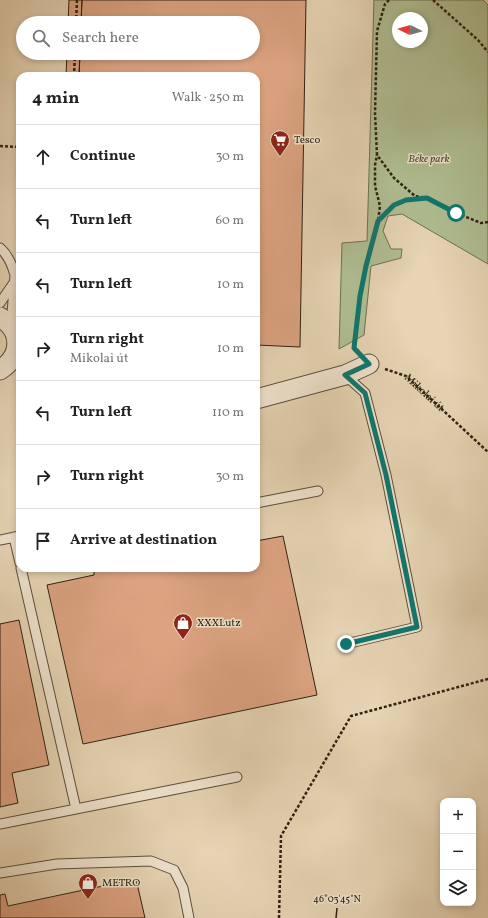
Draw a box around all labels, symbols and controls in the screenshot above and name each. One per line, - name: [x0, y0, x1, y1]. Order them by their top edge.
- north arrow: [392, 12, 428, 48]
- search box: [16, 16, 260, 60]
- icon: search: [30, 27, 52, 49]
- text: Search here: [62, 28, 139, 49]
- text: 4 min: [32, 87, 79, 110]
- text: Walk · 250 m: [172, 89, 244, 107]
- supermarket icon: Tesco: [269, 129, 291, 157]
- place label: Tesco: [294, 133, 321, 148]
- icon: ahead: [32, 146, 54, 168]
- text: Continue: [70, 146, 135, 167]
- text: 30 m: [216, 148, 244, 166]
- park label: Béke park: [408, 152, 450, 167]
- route start: [447, 204, 465, 222]
- icon: left: [32, 210, 54, 232]
- text: Turn left: [70, 210, 132, 231]
- text: 60 m: [216, 212, 244, 230]
- icon: left: [32, 274, 54, 296]
- text: Turn left: [70, 274, 132, 295]
- text: 10 m: [217, 276, 244, 294]
- text: Turn right: [70, 329, 144, 350]
- icon: right: [32, 338, 54, 360]
- text: 10 m: [217, 340, 244, 358]
- text: Mikolai út: [70, 350, 128, 368]
- street label: Mikolai út: [401, 371, 448, 415]
- icon: left: [32, 402, 54, 424]
- text: Turn left: [70, 402, 132, 423]
- text: 110 m: [212, 404, 244, 422]
- icon: right: [32, 466, 54, 488]
- text: Turn right: [70, 466, 144, 487]
- text: 30 m: [216, 468, 244, 486]
- icon: arrive: [32, 530, 54, 552]
- text: Arrive at destination: [70, 530, 217, 551]
- shop icon: XXXLutz: [172, 612, 194, 640]
- place label: XXXLutz: [197, 616, 241, 631]
- route end: [337, 635, 355, 653]
- map controls: [440, 798, 476, 906]
- button: +: [440, 798, 476, 834]
- button: −: [440, 834, 476, 870]
- button: layers: [440, 870, 476, 906]
- shop icon: METRO: [77, 872, 99, 900]
- place label: METRO: [102, 876, 140, 891]
- text: 46°03'45"N: [313, 892, 362, 906]

